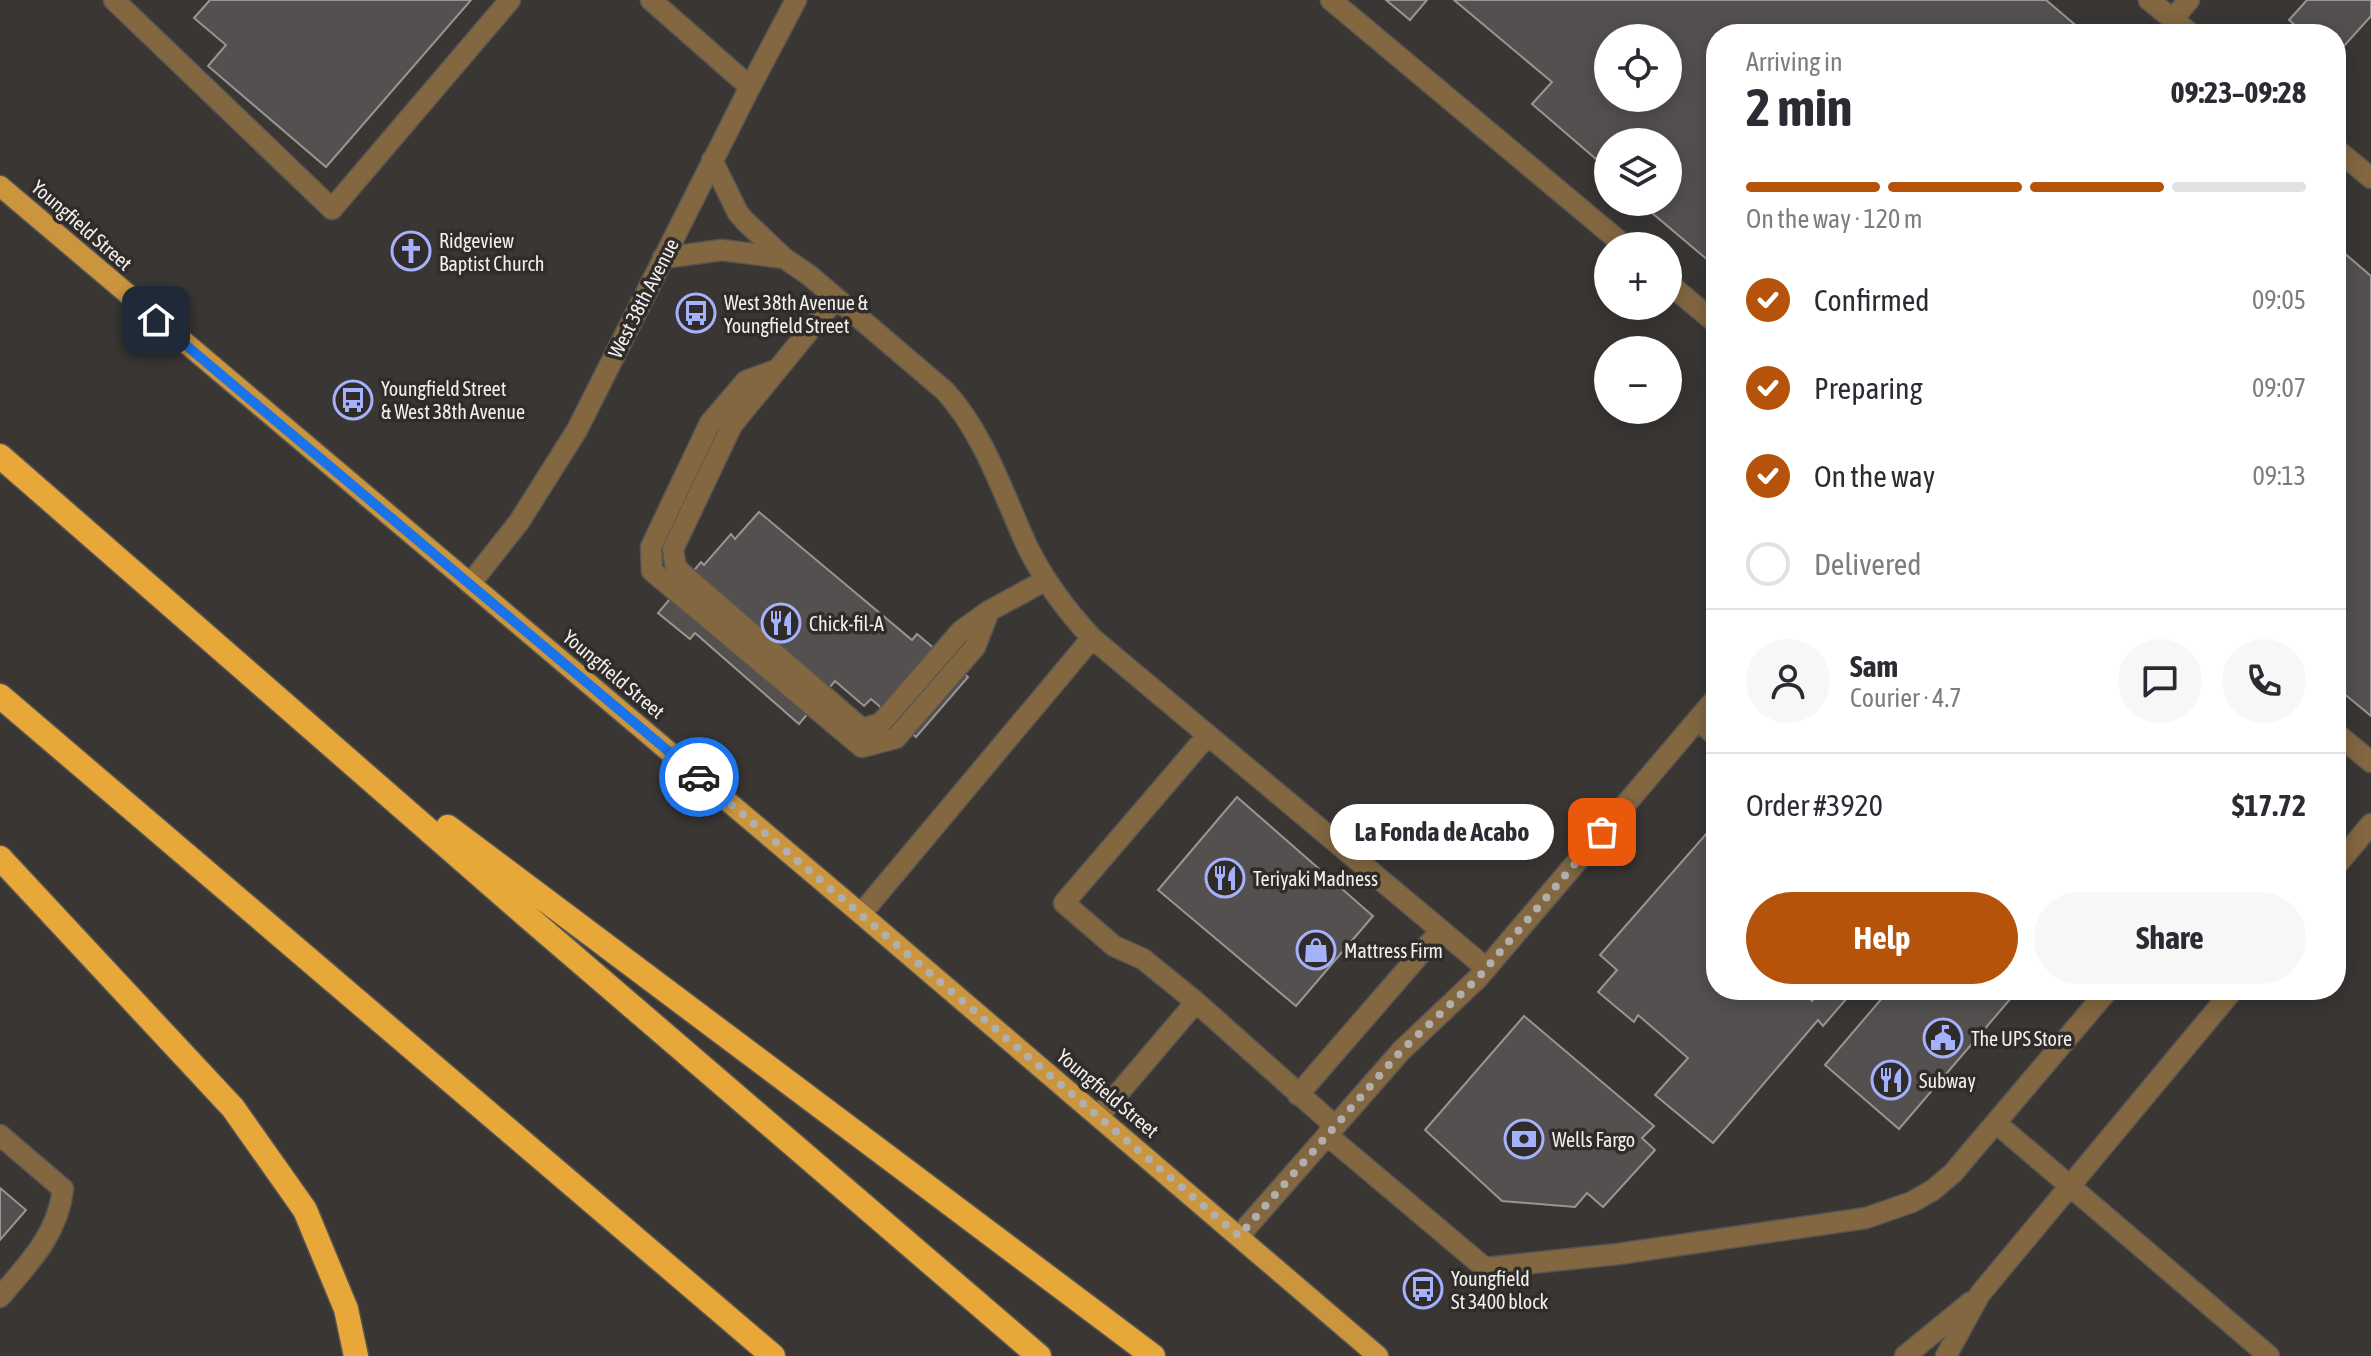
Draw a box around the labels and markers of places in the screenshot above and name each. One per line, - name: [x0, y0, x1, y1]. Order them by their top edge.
- place label: Ridgeview Baptist Church: [439, 229, 545, 275]
- church icon: Ridgeview Baptist Church: [390, 230, 432, 272]
- pin: [122, 286, 190, 354]
- place label: West 38th Avenue & Youngfield Street: [724, 291, 869, 337]
- bus stop icon: West 38th Avenue & Youngfield Street: [675, 292, 717, 334]
- place label: Youngfield Street & West 38th Avenue: [381, 377, 525, 423]
- bus stop icon: Youngfield Street & West 38th Avenue: [332, 379, 374, 421]
- restaurant icon: Chick-fil-A: [760, 602, 802, 644]
- place label: Chick-fil-A: [809, 612, 884, 635]
- pin: [1568, 798, 1636, 866]
- callout: La Fonda de Acabo: [1330, 804, 1554, 860]
- restaurant icon: Teriyaki Madness: [1204, 857, 1246, 899]
- place label: Teriyaki Madness: [1253, 867, 1378, 890]
- shop icon: Mattress Firm: [1295, 929, 1337, 971]
- place label: Mattress Firm: [1344, 939, 1443, 962]
- public building icon: The UPS Store: [1922, 1017, 1964, 1059]
- place label: The UPS Store: [1971, 1027, 2072, 1050]
- restaurant icon: Subway: [1870, 1059, 1912, 1101]
- place label: Subway: [1919, 1069, 1976, 1092]
- bank icon: Wells Fargo: [1503, 1118, 1545, 1160]
- place label: Wells Fargo: [1552, 1128, 1635, 1151]
- place label: Youngfield St 3400 block: [1451, 1267, 1549, 1313]
- bus stop icon: Youngfield St 3400 block: [1402, 1268, 1444, 1310]

